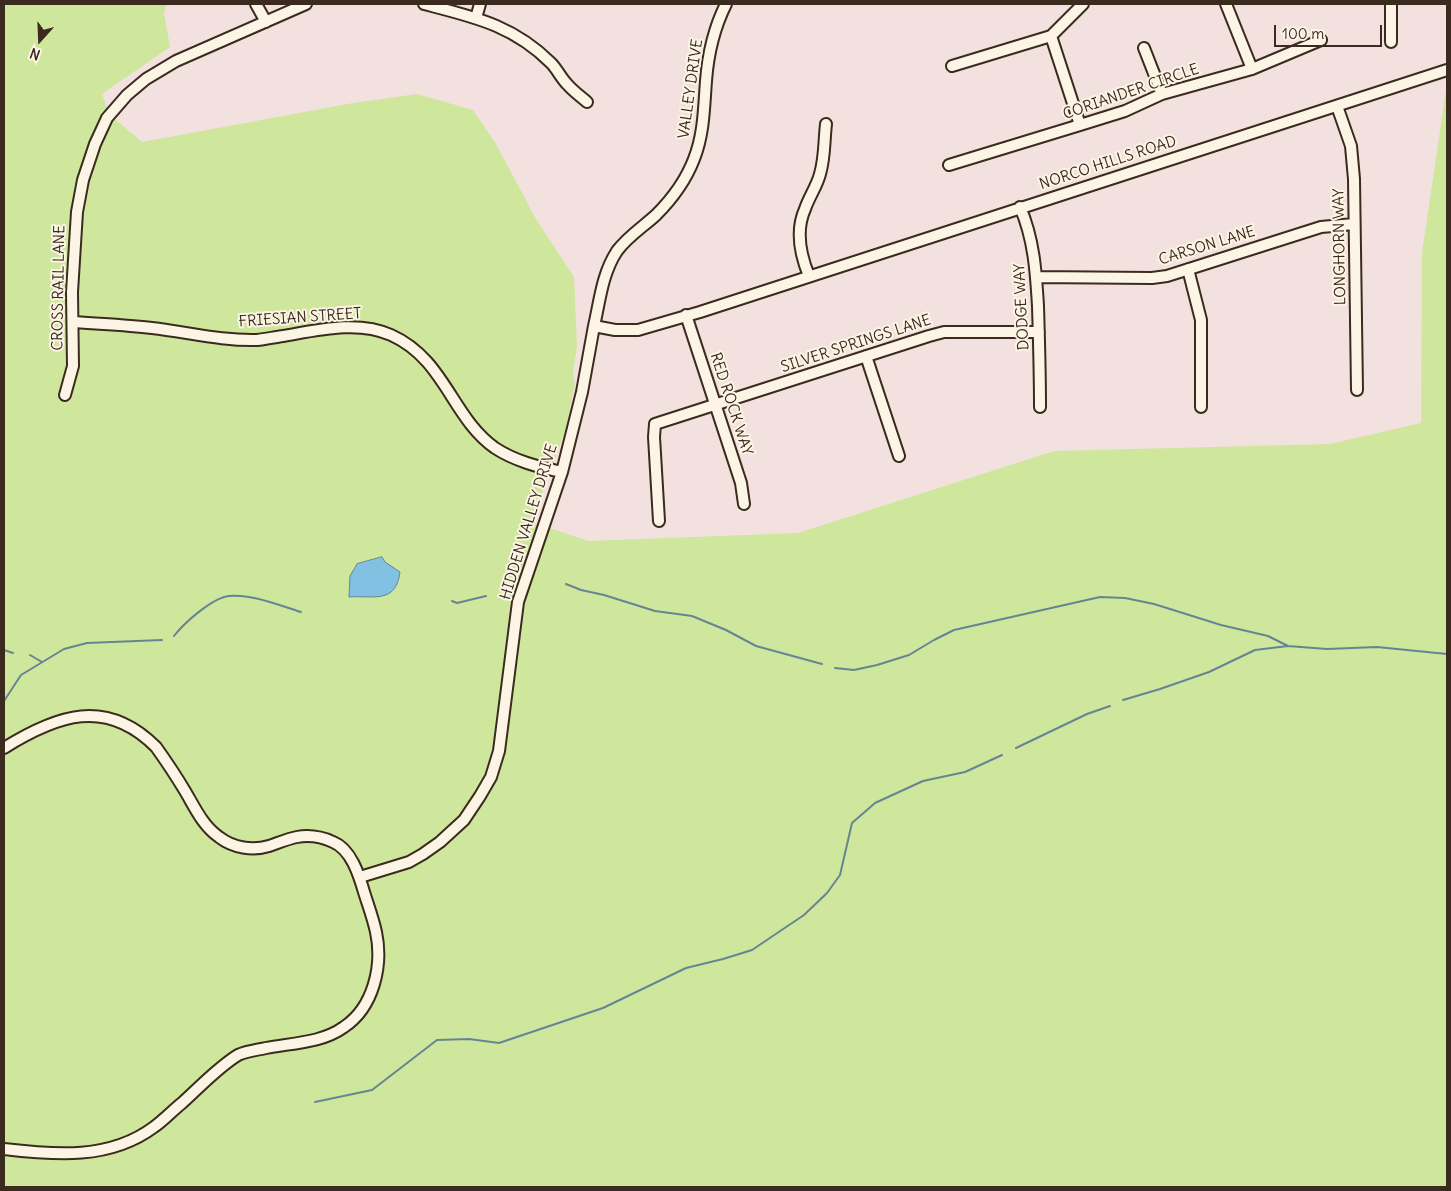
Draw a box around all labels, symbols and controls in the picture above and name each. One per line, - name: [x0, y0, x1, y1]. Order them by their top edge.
- north arrow: [15, 15, 65, 65]
- scale bar: [1276, 15, 1384, 47]
- text: 100 m: [1282, 24, 1324, 43]
- street label: VALLEY DRIVE: [675, 38, 707, 140]
- text: N: [27, 44, 42, 64]
- street label: CORIANDER CIRCLE: [1061, 60, 1201, 124]
- street label: NORCO HILLS ROAD: [1037, 132, 1179, 194]
- street label: LONGHORN WAY: [1330, 188, 1350, 306]
- street label: CARSON LANE: [1157, 223, 1257, 269]
- street label: CROSS RAIL LANE: [49, 225, 69, 351]
- street label: DODGE WAY: [1011, 263, 1033, 351]
- street label: FRIESIAN STREET: [238, 305, 362, 331]
- street label: SILVER SPRINGS LANE: [779, 311, 933, 377]
- street label: RED ROCK WAY: [706, 350, 756, 458]
- street label: HIDDEN VALLEY DRIVE: [497, 442, 561, 602]

